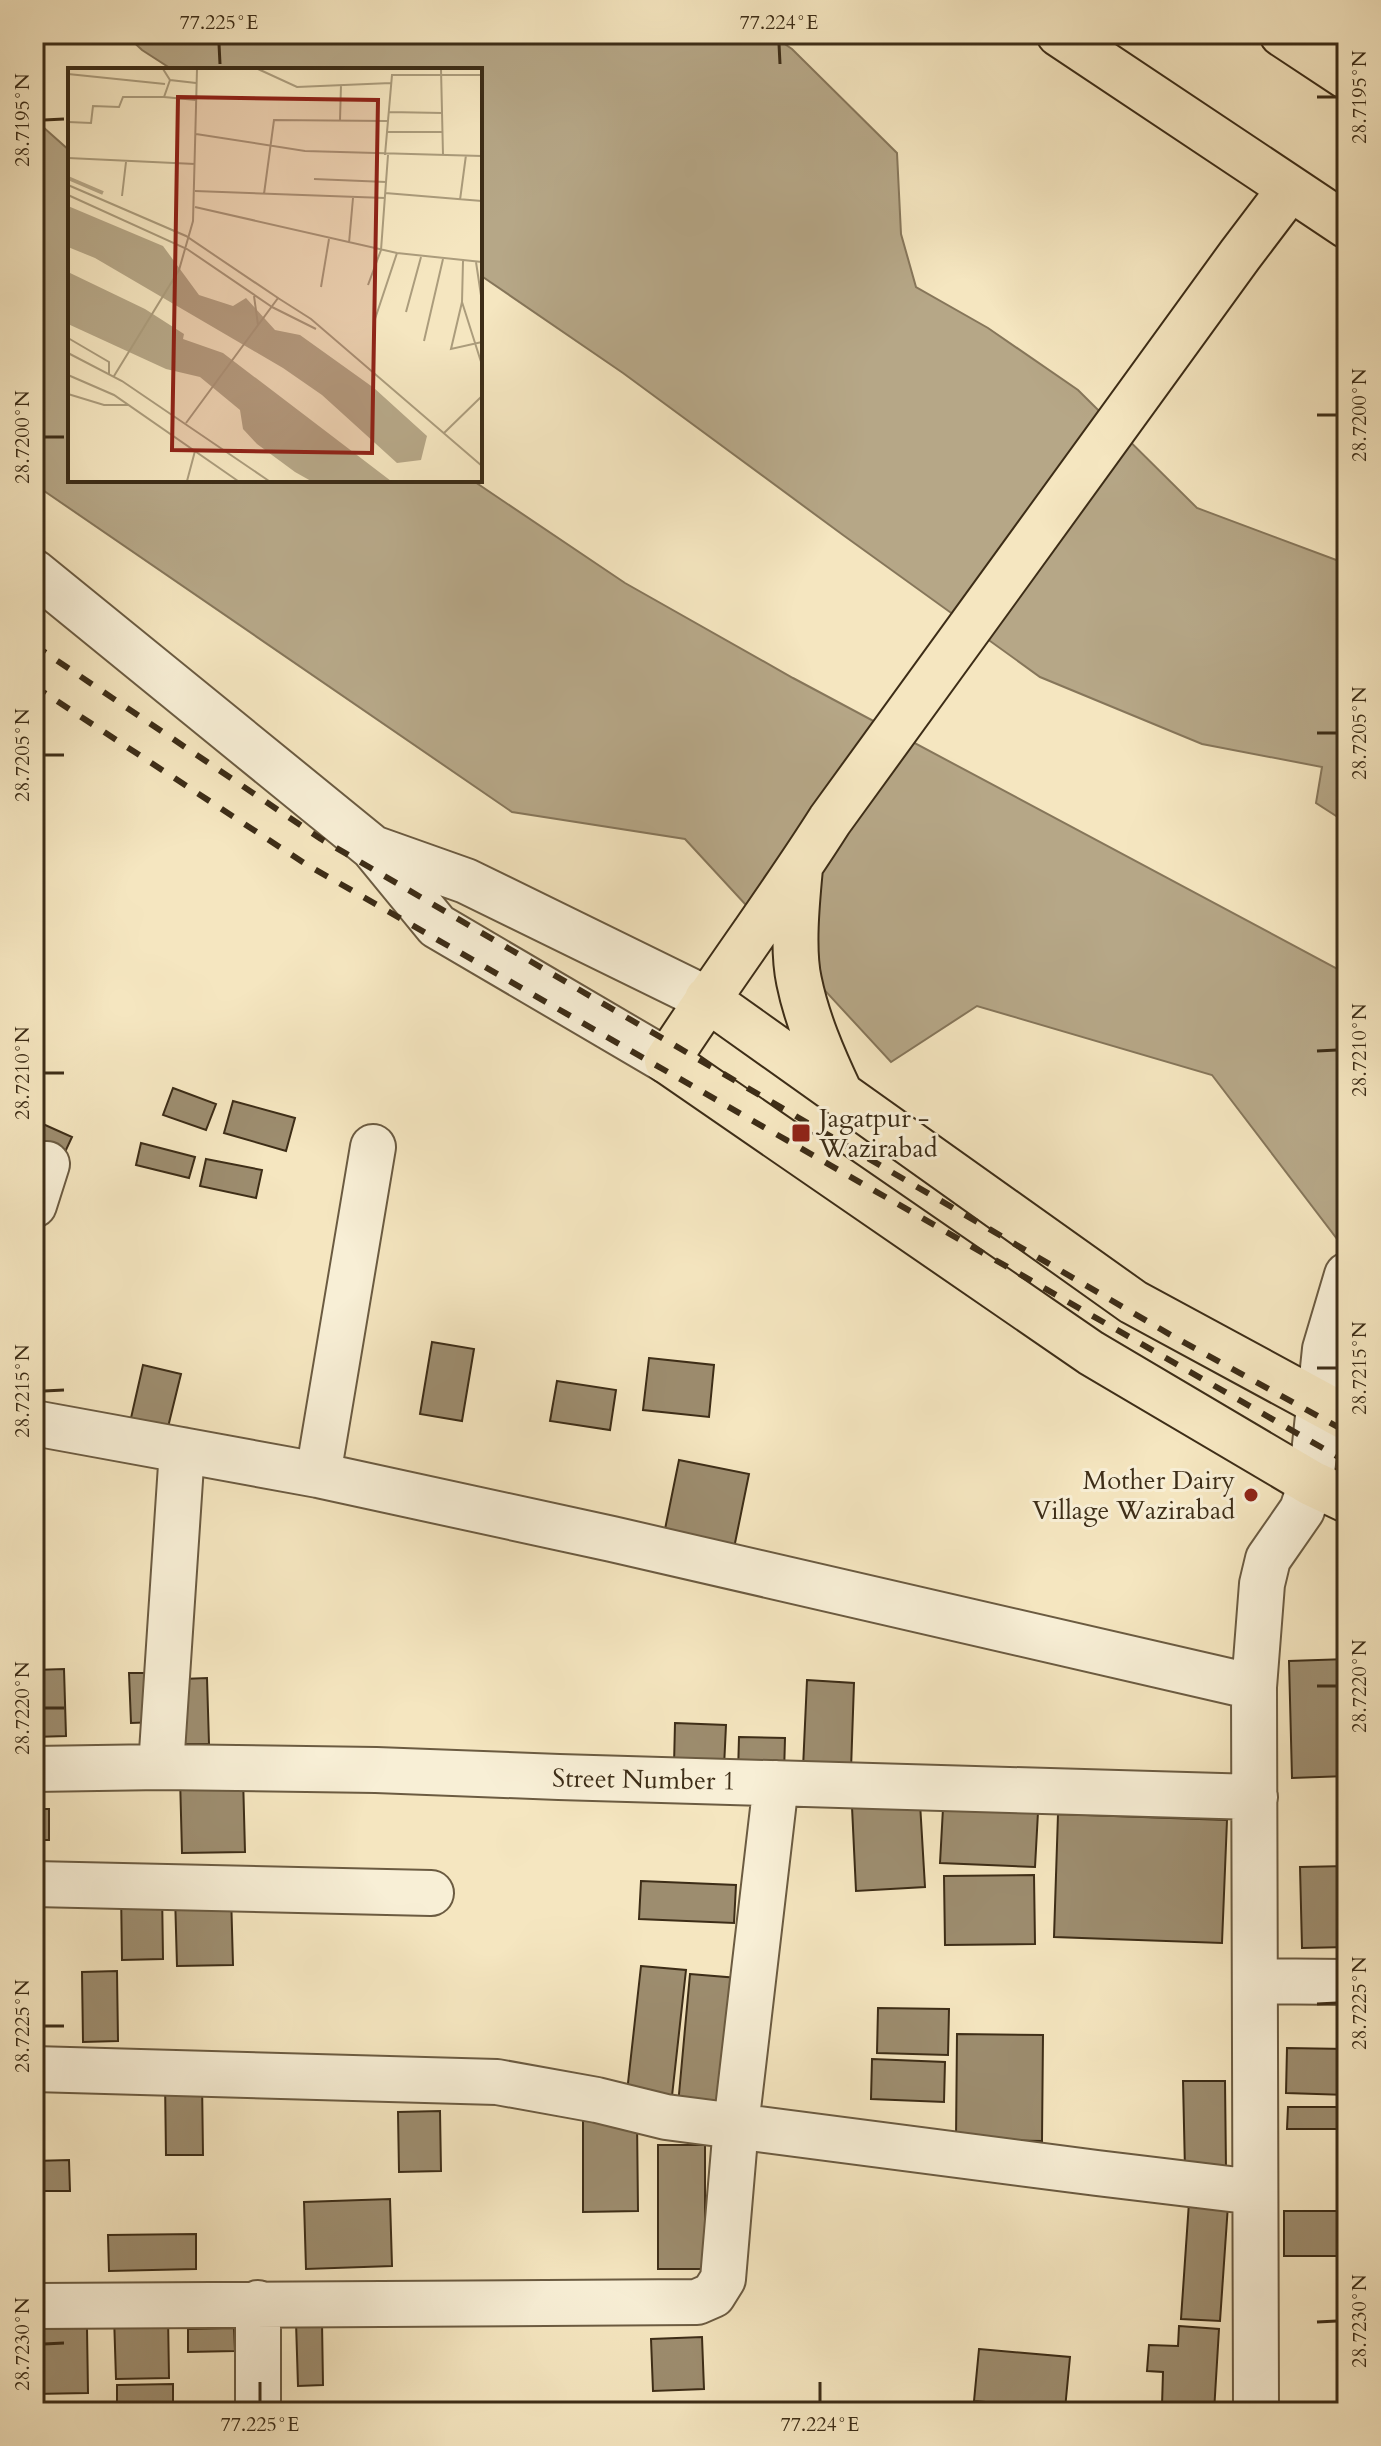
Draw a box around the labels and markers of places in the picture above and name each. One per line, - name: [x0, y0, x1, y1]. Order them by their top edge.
- place label: Jagatpur - Wazirabad: [815, 1101, 938, 1166]
- marker: Jagatpur - Wazirabad: [790, 1122, 812, 1144]
- place label: Mother Dairy Village Wazirabad: [1032, 1463, 1235, 1528]
- marker: Mother Dairy Village Wazirabad: [1242, 1486, 1260, 1504]

